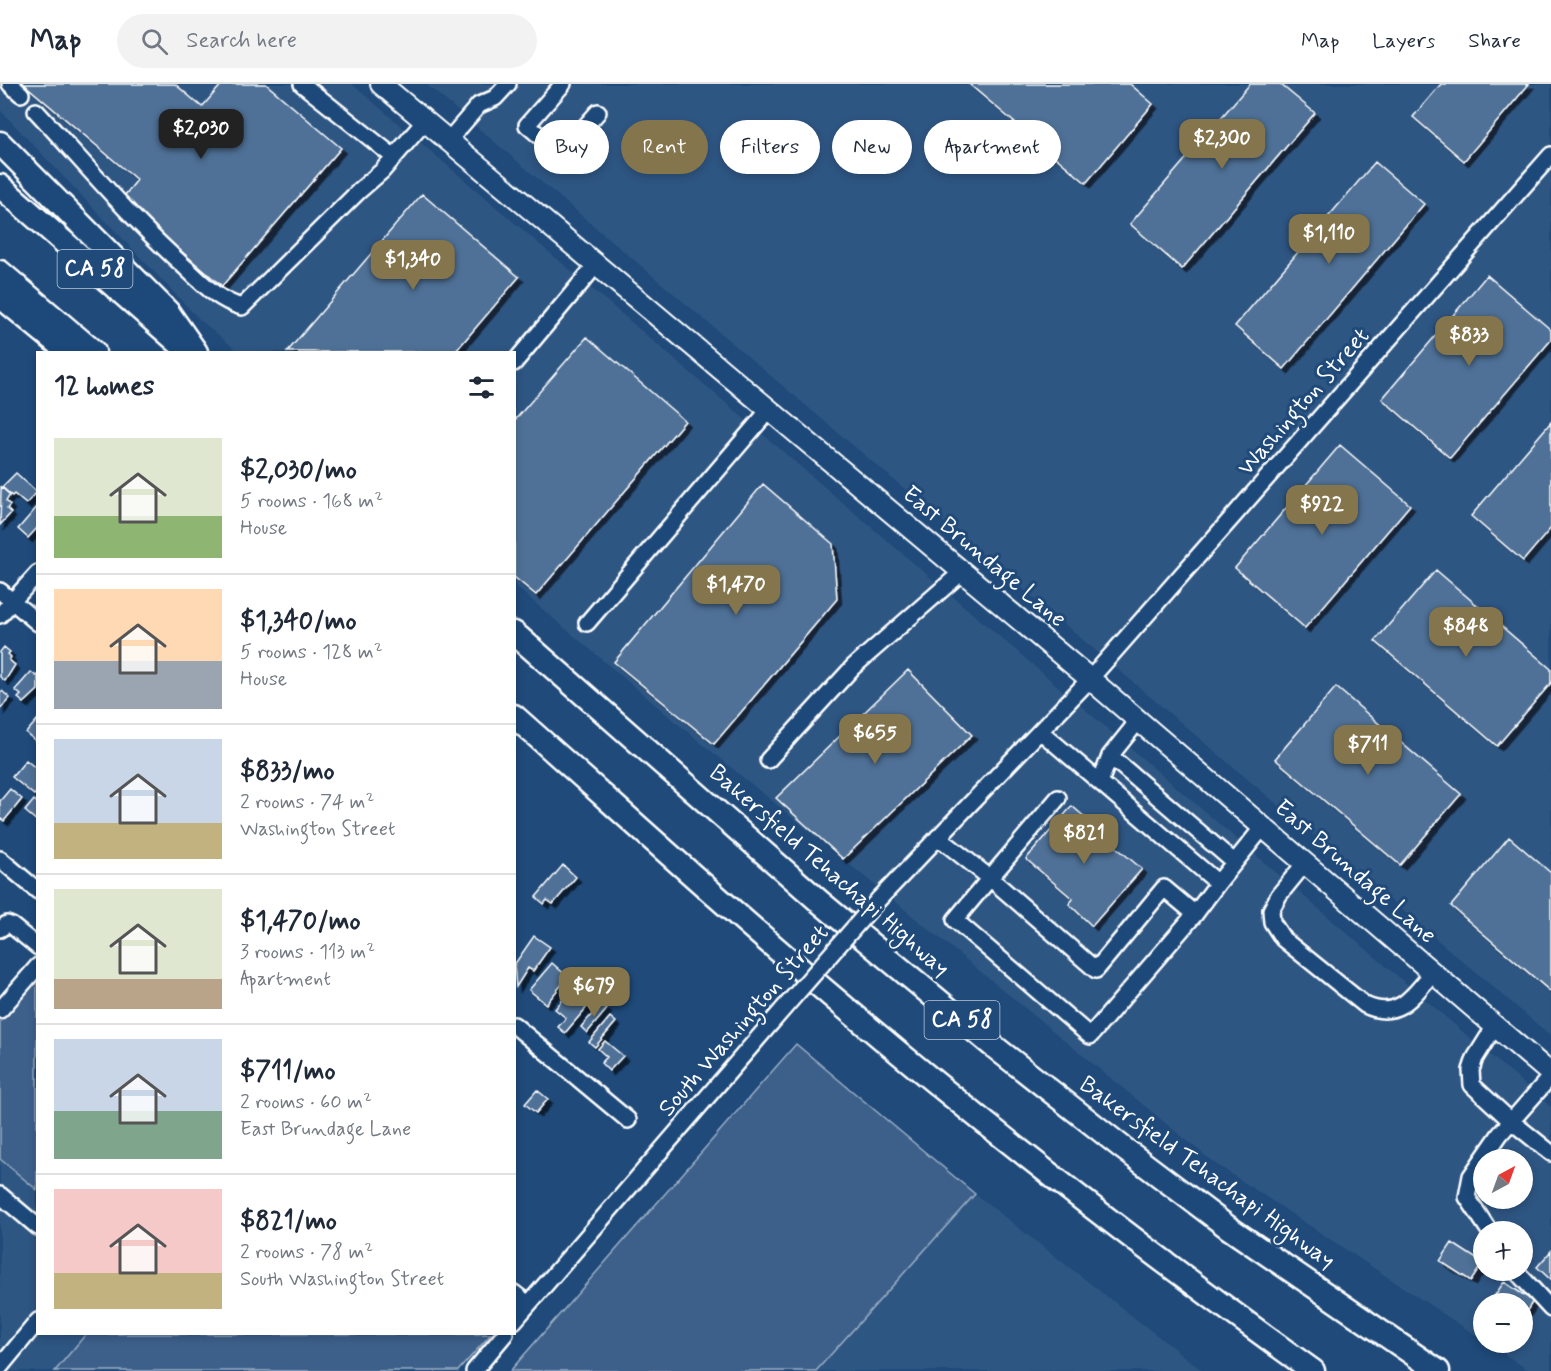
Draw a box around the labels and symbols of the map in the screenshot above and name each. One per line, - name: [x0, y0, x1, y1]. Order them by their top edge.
- pin: $2,030: [152, 109, 250, 160]
- pin: $2,300: [1173, 119, 1271, 170]
- pin: $1,110: [1280, 214, 1378, 265]
- pin: $1,340: [364, 240, 462, 291]
- road number: CA 58: [58, 250, 132, 288]
- pin: $833: [1433, 316, 1505, 367]
- street label: Washington Street: [1231, 321, 1379, 485]
- street label: East Brundage Lane: [893, 479, 1073, 637]
- pin: $922: [1286, 485, 1358, 536]
- pin: $1,470: [687, 565, 785, 616]
- pin: $848: [1430, 607, 1502, 658]
- pin: $655: [839, 714, 911, 765]
- pin: $711: [1332, 725, 1404, 776]
- street label: Bakersfield Tehachapi Highway: [701, 758, 956, 986]
- street label: East Brundage Lane: [1265, 793, 1443, 953]
- pin: $821: [1048, 814, 1120, 865]
- street label: South Washington Street: [652, 918, 838, 1126]
- pin: $679: [558, 967, 630, 1018]
- road number: CA 58: [924, 1001, 1000, 1039]
- street label: Bakersfield Tehachapi Highway: [1072, 1070, 1341, 1278]
- north arrow: [1473, 1149, 1533, 1209]

